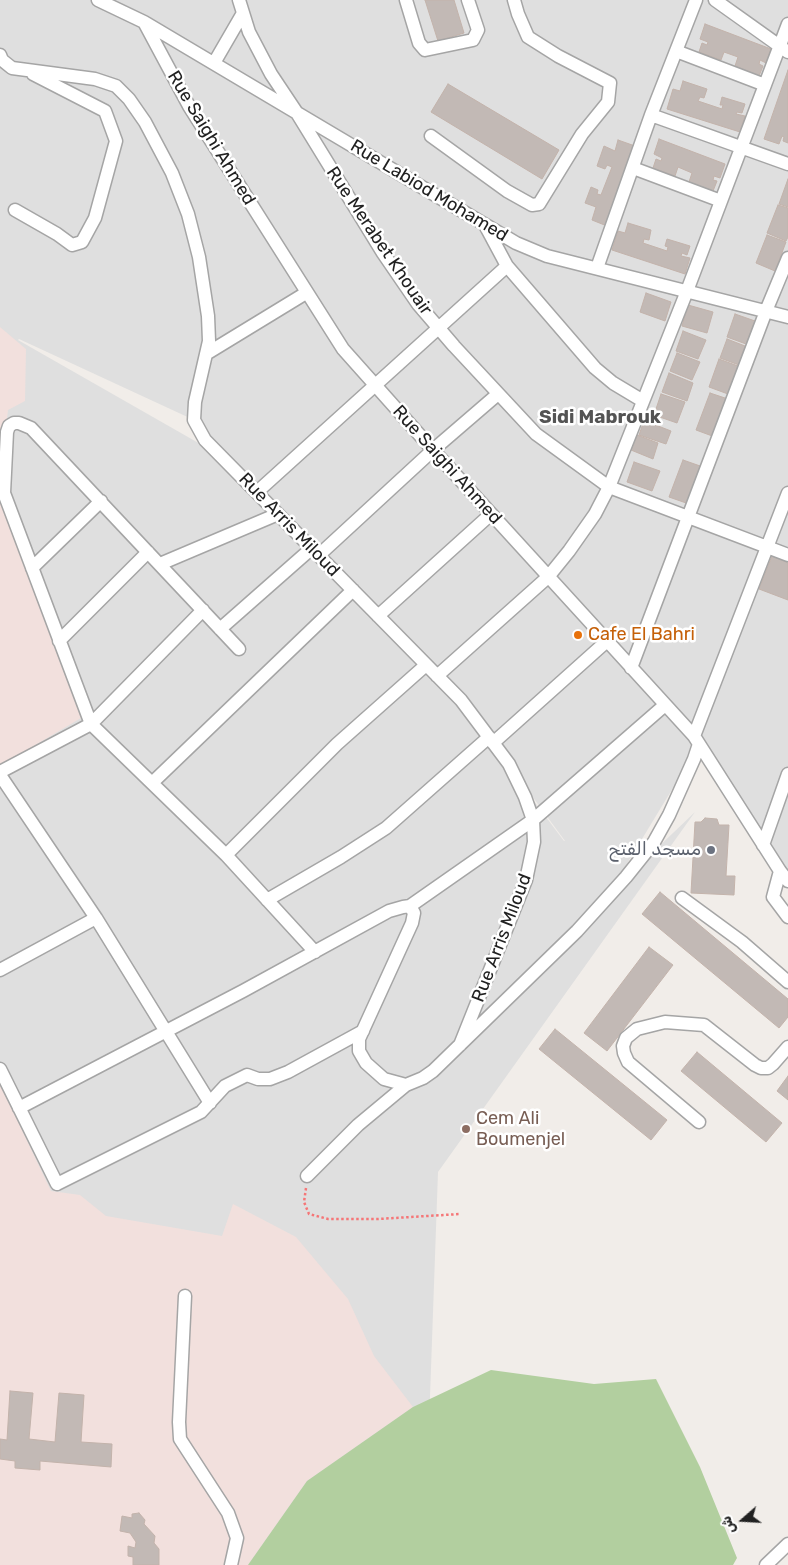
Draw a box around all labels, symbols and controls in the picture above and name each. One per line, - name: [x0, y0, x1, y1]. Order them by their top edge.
- street label: Rue Saighi Ahmed: [162, 67, 260, 209]
- street label: Rue Labiod Mohamed: [346, 135, 512, 247]
- street label: Rue Merabet Khouair: [321, 163, 437, 319]
- street label: Rue Saighi Ahmed: [388, 401, 506, 529]
- district label: Sidi Mabrouk: [539, 407, 661, 429]
- street label: Rue Arris Miloud: [234, 469, 344, 581]
- place label: Cafe El Bahri: [588, 624, 695, 646]
- marker: Cafe El Bahri: [572, 629, 584, 641]
- place label: مسجد الفتح: [608, 839, 701, 861]
- marker: مسجد الفتح: [705, 844, 717, 856]
- street label: Rue Arris Miloud: [468, 871, 536, 1005]
- place label: Cem Ali Boumenjel: [476, 1108, 565, 1150]
- marker: Cem Ali Boumenjel: [460, 1123, 472, 1135]
- north arrow: [718, 1495, 768, 1545]
- text: ش: [717, 1514, 739, 1536]

